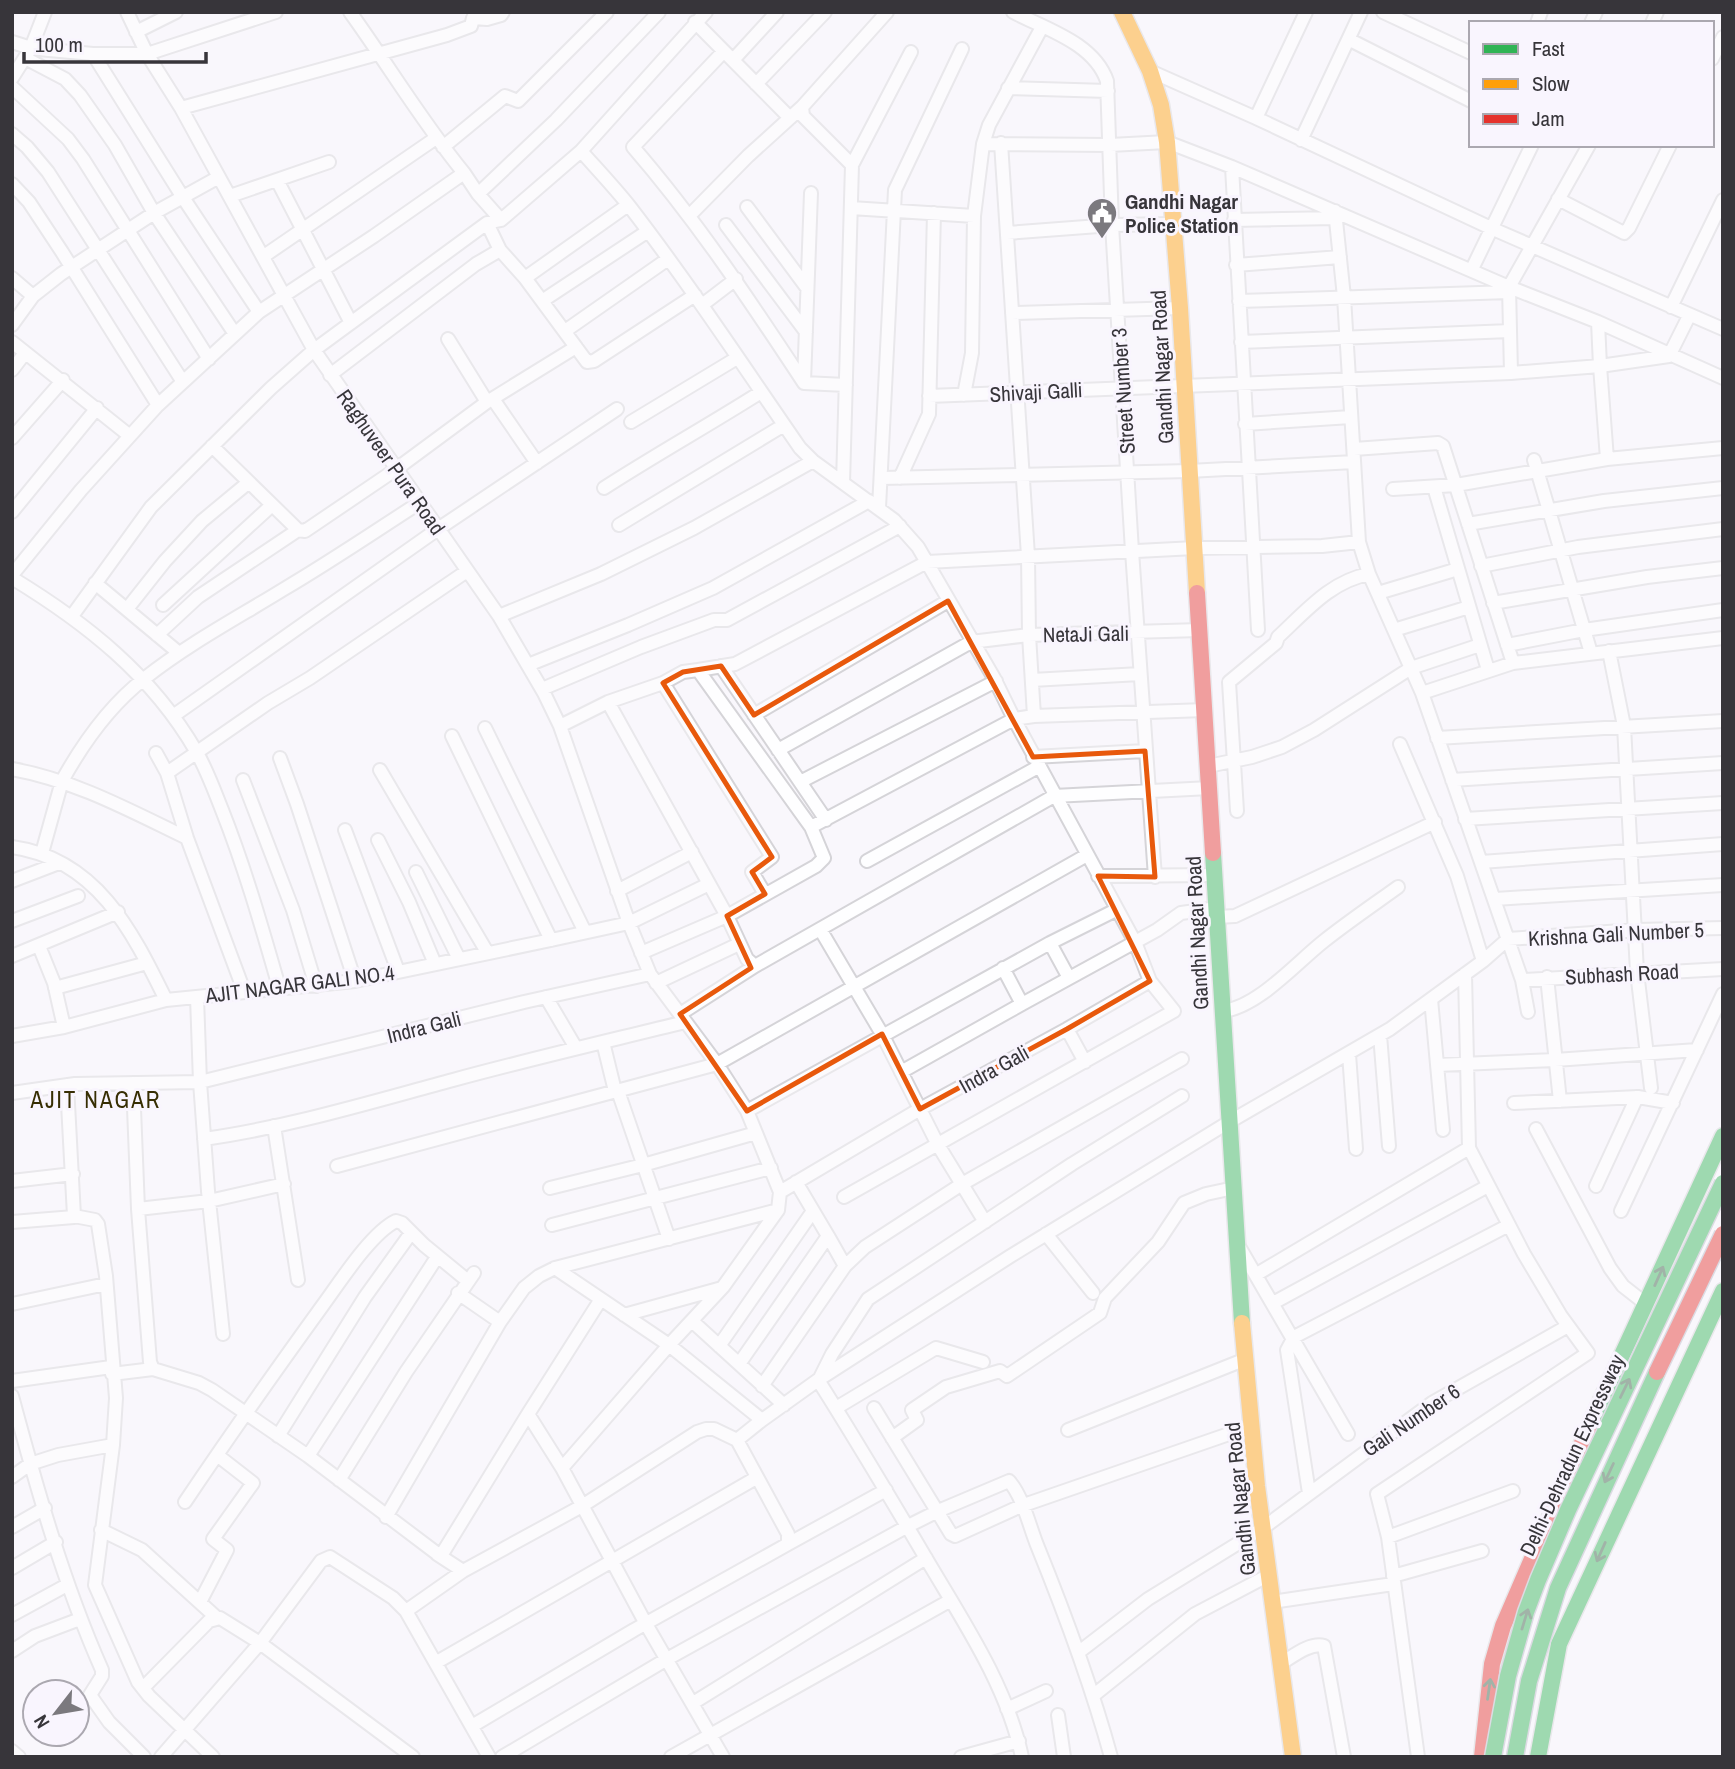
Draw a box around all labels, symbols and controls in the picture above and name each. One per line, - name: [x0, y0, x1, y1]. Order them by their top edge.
- scale bar: [24, 21, 206, 65]
- legend: [1469, 21, 1714, 147]
- text: 100 m: [35, 30, 83, 59]
- text: Fast: [1532, 34, 1565, 63]
- text: Slow: [1532, 69, 1570, 98]
- text: Jam: [1532, 104, 1565, 133]
- place label: Gandhi Nagar Police Station: [1125, 187, 1239, 240]
- public building icon: Gandhi Nagar Police Station: [1085, 196, 1119, 240]
- street label: Gandhi Nagar Road: [1143, 289, 1181, 445]
- street label: Street Number 3: [1104, 327, 1142, 455]
- street label: Shivaji Galli: [989, 375, 1083, 409]
- street label: Raghuveer Pura Road: [330, 384, 452, 540]
- street label: NetaJi Gali: [1043, 619, 1129, 649]
- street label: Gandhi Nagar Road: [1178, 855, 1216, 1011]
- street label: Krishna Gali Number 5: [1527, 915, 1705, 953]
- street label: Subhash Road: [1564, 957, 1680, 991]
- street label: AJIT NAGAR GALI NO.4: [203, 958, 397, 1010]
- street label: Indra Gali: [384, 1004, 464, 1050]
- street label: Indra Gali: [954, 1038, 1034, 1100]
- district label: AJIT NAGAR: [30, 1084, 161, 1115]
- one-way arrow: [1653, 1266, 1666, 1287]
- street label: Delhi-Dehradun Expressway: [1513, 1349, 1632, 1560]
- street label: Gali Number 6: [1356, 1377, 1466, 1463]
- one-way arrow: [1619, 1378, 1633, 1399]
- street label: Gandhi Nagar Road: [1218, 1421, 1262, 1577]
- one-way arrow: [1602, 1462, 1616, 1483]
- one-way arrow: [1594, 1541, 1607, 1562]
- one-way arrow: [1519, 1608, 1532, 1630]
- north arrow: [21, 1678, 91, 1748]
- one-way arrow: [1483, 1678, 1496, 1701]
- text: N: [27, 1710, 55, 1733]

